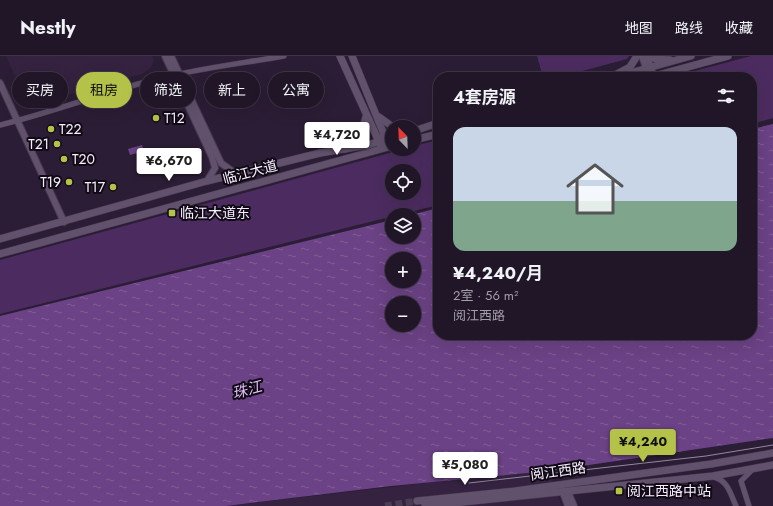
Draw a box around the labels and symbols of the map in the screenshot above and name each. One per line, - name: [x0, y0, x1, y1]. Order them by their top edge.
- place label: T12: [164, 108, 185, 128]
- marker: T12: [151, 113, 161, 123]
- place label: T22: [59, 119, 81, 139]
- north arrow: [385, 120, 421, 156]
- pin: ¥4,720: [304, 122, 370, 156]
- marker: T22: [46, 124, 56, 134]
- place label: T21: [28, 134, 49, 154]
- marker: T21: [52, 139, 62, 149]
- pin: ¥6,670: [136, 148, 202, 182]
- place label: T20: [72, 149, 95, 169]
- marker: T20: [59, 154, 69, 164]
- street label: 临江大道: [220, 155, 280, 189]
- place label: T19: [40, 172, 61, 192]
- marker: T19: [64, 177, 74, 187]
- place label: T17: [85, 177, 106, 197]
- marker: T17: [108, 182, 118, 192]
- place label: 临江大道东: [180, 203, 250, 223]
- marker: 临江大道东: [167, 208, 177, 218]
- water label: 珠江: [230, 375, 266, 405]
- pin: ¥4,240: [610, 429, 676, 463]
- pin: ¥5,080: [432, 452, 498, 486]
- street label: 阅江西路: [529, 457, 587, 485]
- place label: 阅江西路中站: [627, 481, 711, 501]
- marker: 阅江西路中站: [614, 486, 624, 496]

